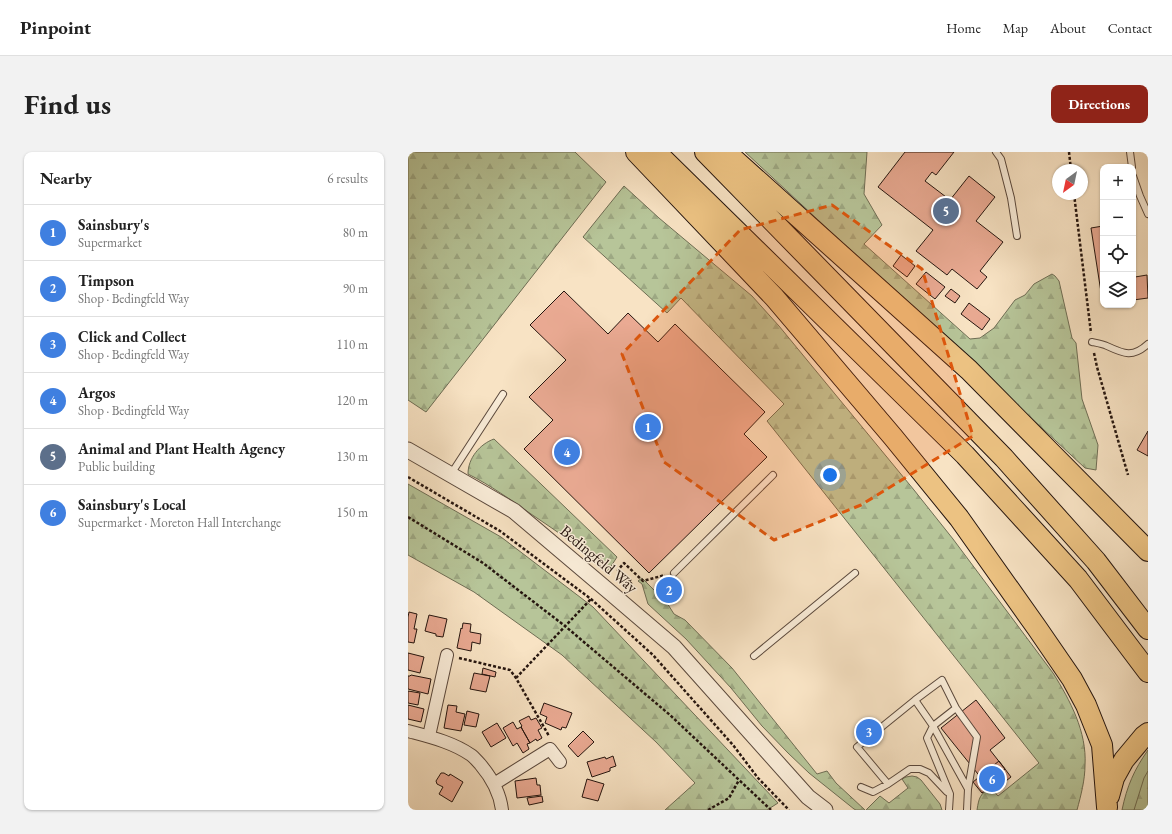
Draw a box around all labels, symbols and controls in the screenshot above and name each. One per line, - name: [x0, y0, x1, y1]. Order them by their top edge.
- text: Pinpoint: [20, 15, 91, 40]
- text: Home: [946, 19, 981, 37]
- text: Map: [1003, 19, 1028, 37]
- text: About: [1050, 19, 1086, 37]
- text: Contact: [1108, 19, 1152, 37]
- button: Directions: [1051, 85, 1148, 123]
- text: Find us: [24, 86, 111, 122]
- north arrow: [1052, 164, 1088, 200]
- map controls: [1100, 164, 1136, 308]
- button: +: [1100, 164, 1136, 200]
- text: Nearby: [40, 167, 92, 189]
- text: 6 results: [327, 170, 368, 187]
- pin: 5: [933, 196, 959, 226]
- button: −: [1100, 200, 1136, 236]
- text: Sainsbury's: [78, 215, 149, 234]
- text: 1: [50, 224, 56, 241]
- text: 80 m: [343, 224, 368, 241]
- text: Supermarket: [78, 234, 142, 251]
- button: locate: [1100, 236, 1136, 272]
- text: Timpson: [78, 271, 134, 290]
- button: layers: [1100, 272, 1136, 308]
- text: 2: [50, 280, 56, 297]
- text: 90 m: [343, 280, 368, 297]
- text: Shop · Bedingfeld Way: [78, 290, 189, 307]
- text: Click and Collect: [78, 327, 186, 346]
- text: 3: [50, 336, 56, 353]
- text: 110 m: [337, 336, 368, 353]
- text: Shop · Bedingfeld Way: [78, 346, 189, 363]
- text: Argos: [78, 383, 115, 402]
- text: 4: [50, 392, 56, 409]
- text: 120 m: [337, 392, 368, 409]
- text: Shop · Bedingfeld Way: [78, 402, 189, 419]
- pin: 1: [635, 412, 661, 442]
- pin: 4: [554, 437, 580, 467]
- text: Animal and Plant Health Agency: [78, 439, 285, 458]
- text: 5: [50, 448, 56, 465]
- text: 130 m: [337, 448, 368, 465]
- text: Public building: [78, 458, 155, 475]
- your location: [820, 465, 840, 485]
- text: Sainsbury's Local: [78, 495, 186, 514]
- text: 6: [50, 504, 56, 521]
- text: 150 m: [337, 504, 368, 521]
- text: Supermarket · Moreton Hall Interchange: [78, 514, 281, 531]
- street label: Bedingfeld Way: [556, 520, 643, 598]
- pin: 2: [656, 575, 682, 605]
- pin: 3: [856, 717, 882, 747]
- pin: 6: [979, 764, 1005, 794]

